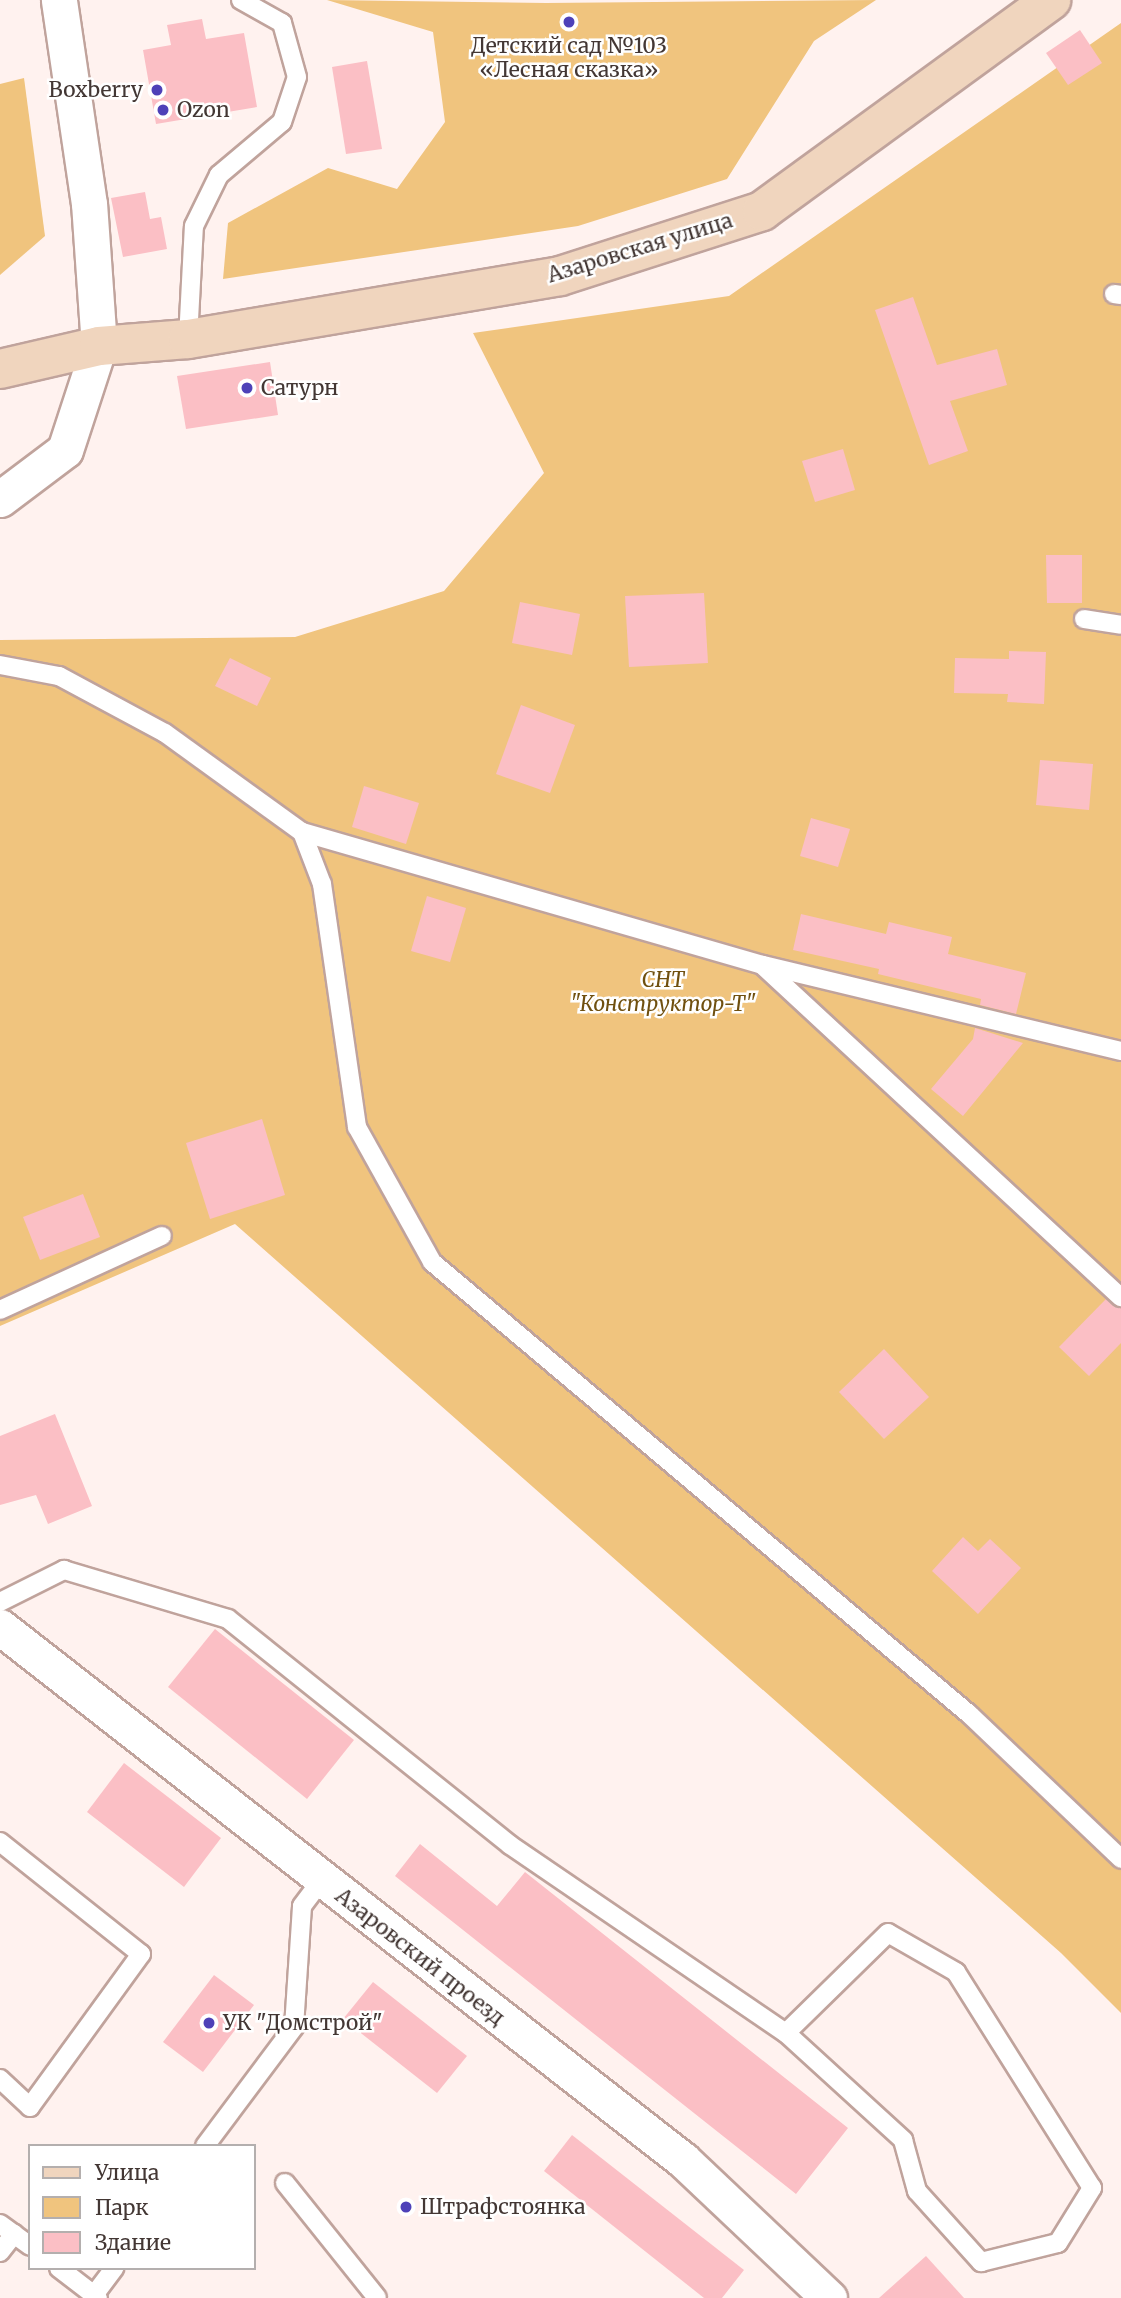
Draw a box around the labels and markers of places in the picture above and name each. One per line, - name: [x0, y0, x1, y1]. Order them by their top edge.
- marker: Детский сад №103 «Лесная сказка»: [561, 14, 577, 30]
- place label: Детский сад №103 «Лесная сказка»: [471, 33, 667, 83]
- place label: Boxberry: [49, 77, 143, 103]
- marker: Boxberry: [149, 82, 165, 98]
- place label: Ozon: [177, 97, 230, 123]
- marker: Ozon: [155, 102, 171, 118]
- place label: Сатурн: [261, 375, 339, 401]
- marker: Сатурн: [239, 380, 255, 396]
- place label: УК "Домстрой": [223, 2010, 383, 2036]
- marker: УК "Домстрой": [201, 2015, 217, 2031]
- place label: Штрафстоянка: [420, 2194, 585, 2220]
- marker: Штрафстоянка: [398, 2199, 414, 2215]

